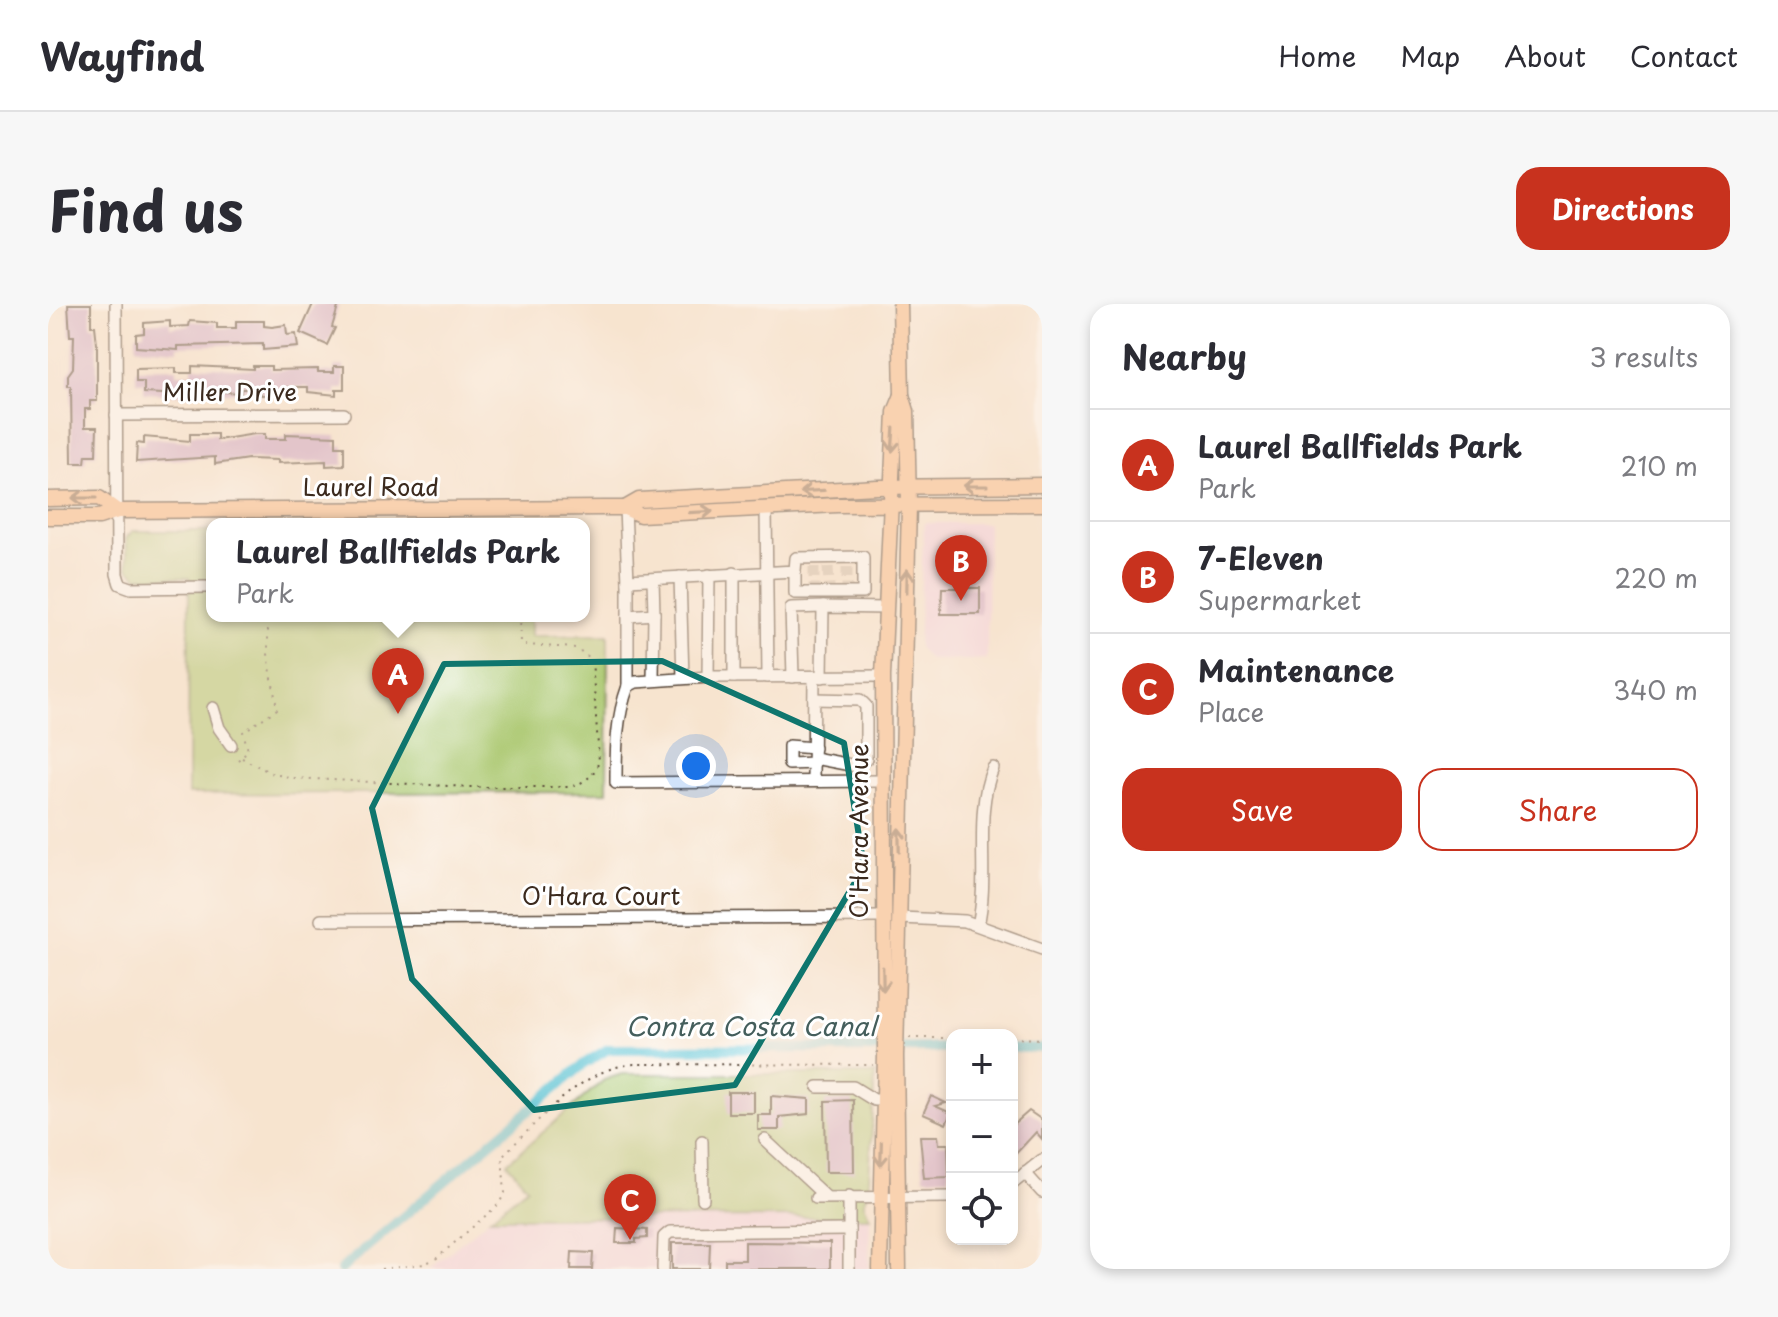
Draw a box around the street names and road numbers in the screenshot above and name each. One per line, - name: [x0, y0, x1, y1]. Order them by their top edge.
- street label: Miller Drive: [163, 373, 297, 409]
- street label: Laurel Road: [303, 468, 439, 504]
- street label: O'Hara Avenue: [840, 744, 876, 918]
- street label: O'Hara Court: [522, 877, 680, 913]

